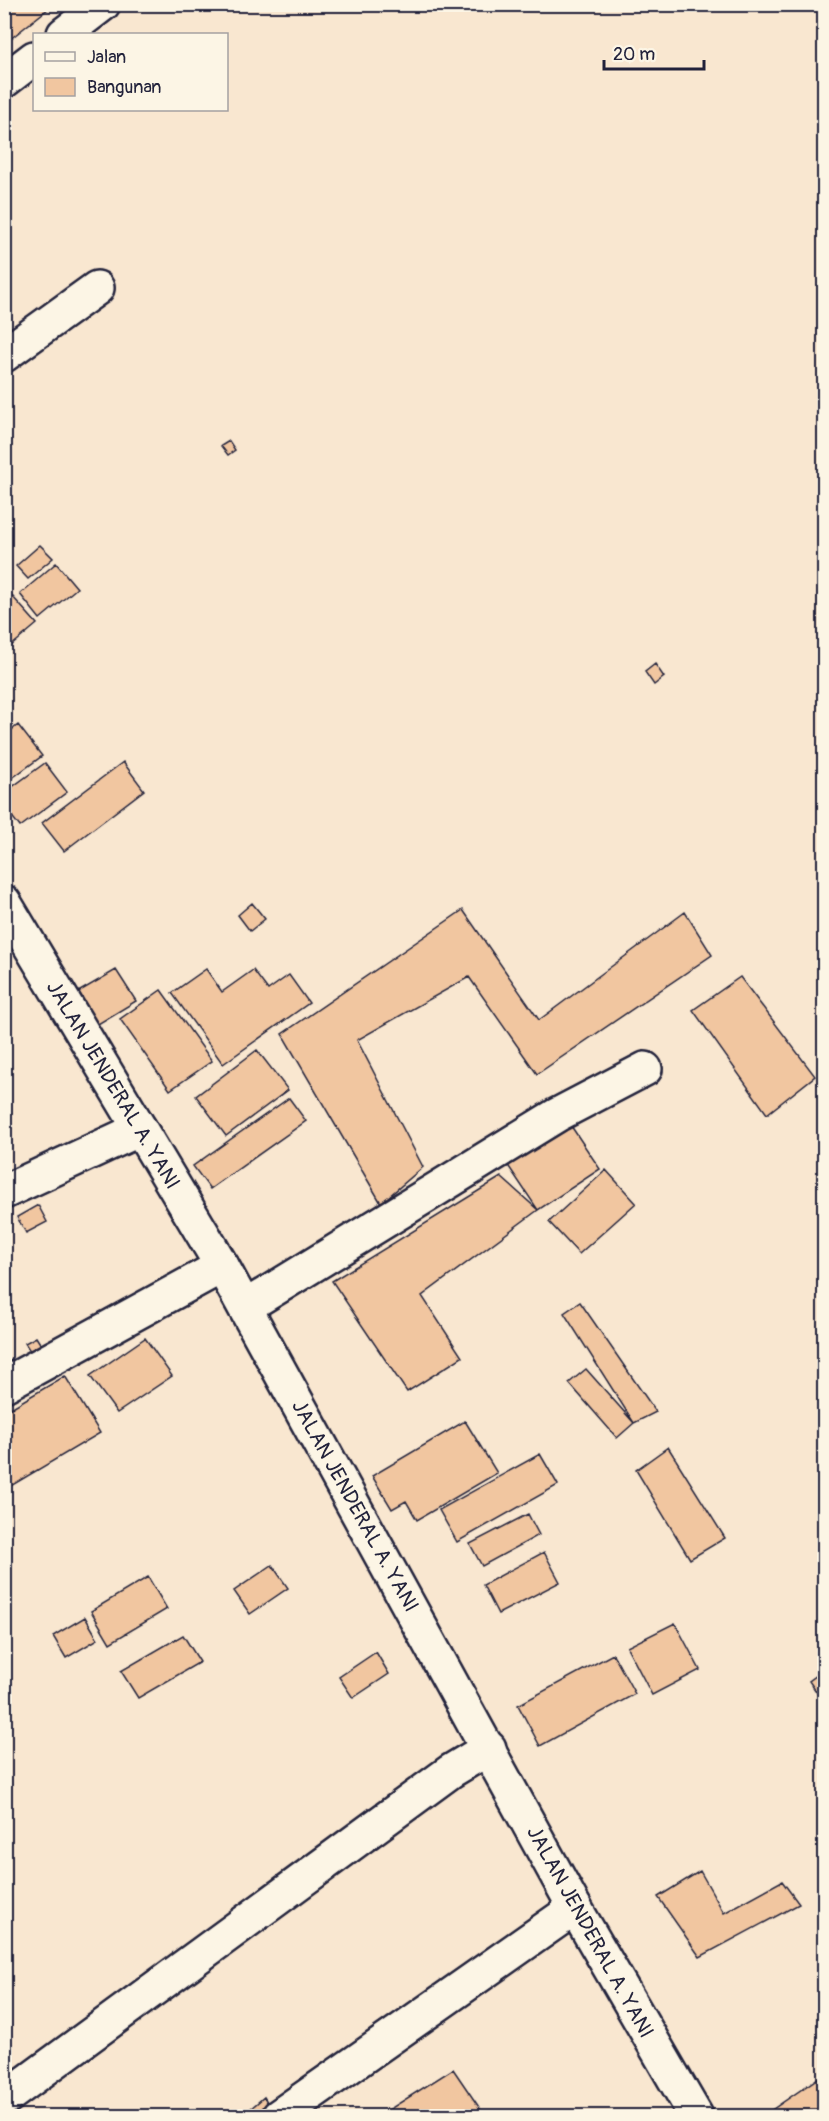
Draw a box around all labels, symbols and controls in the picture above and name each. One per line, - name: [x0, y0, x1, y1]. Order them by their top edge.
- legend: [33, 33, 228, 111]
- scale bar: [604, 33, 704, 71]
- text: 20 m: [613, 43, 655, 66]
- text: Jalan: [87, 46, 126, 69]
- text: Bangunan: [87, 76, 162, 99]
- street label: JALAN JENDERAL A. YANI: [40, 976, 186, 1194]
- street label: JALAN JENDERAL A. YANI: [285, 1395, 425, 1617]
- street label: JALAN JENDERAL A. YANI: [520, 1821, 660, 2043]

